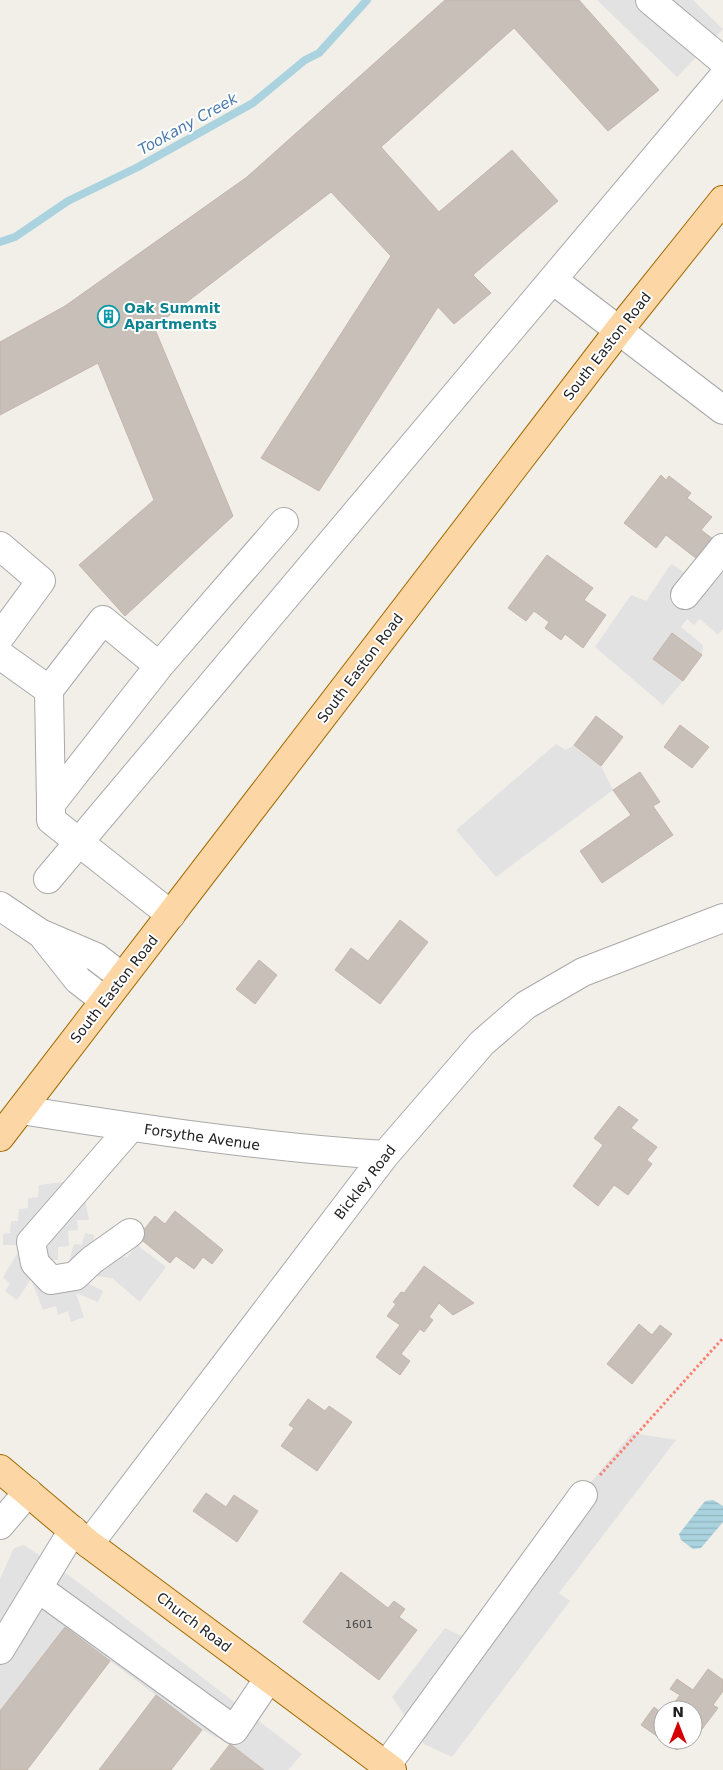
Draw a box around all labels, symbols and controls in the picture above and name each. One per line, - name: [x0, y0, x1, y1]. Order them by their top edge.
- water label: Tookany Creek: [135, 89, 242, 159]
- street label: South Easton Road: [560, 289, 654, 403]
- place label: Oak Summit Apartments: [124, 300, 221, 332]
- building icon: Oak Summit Apartments: [96, 304, 120, 328]
- street label: South Easton Road: [314, 610, 406, 726]
- street label: South Easton Road: [67, 932, 161, 1046]
- street label: Forsythe Avenue: [143, 1121, 261, 1153]
- street label: Bickley Road: [331, 1142, 399, 1222]
- street label: Church Road: [154, 1589, 234, 1655]
- house number: 1601: [345, 1618, 373, 1631]
- north arrow: [653, 1700, 703, 1750]
- text: N: [672, 1704, 684, 1720]

